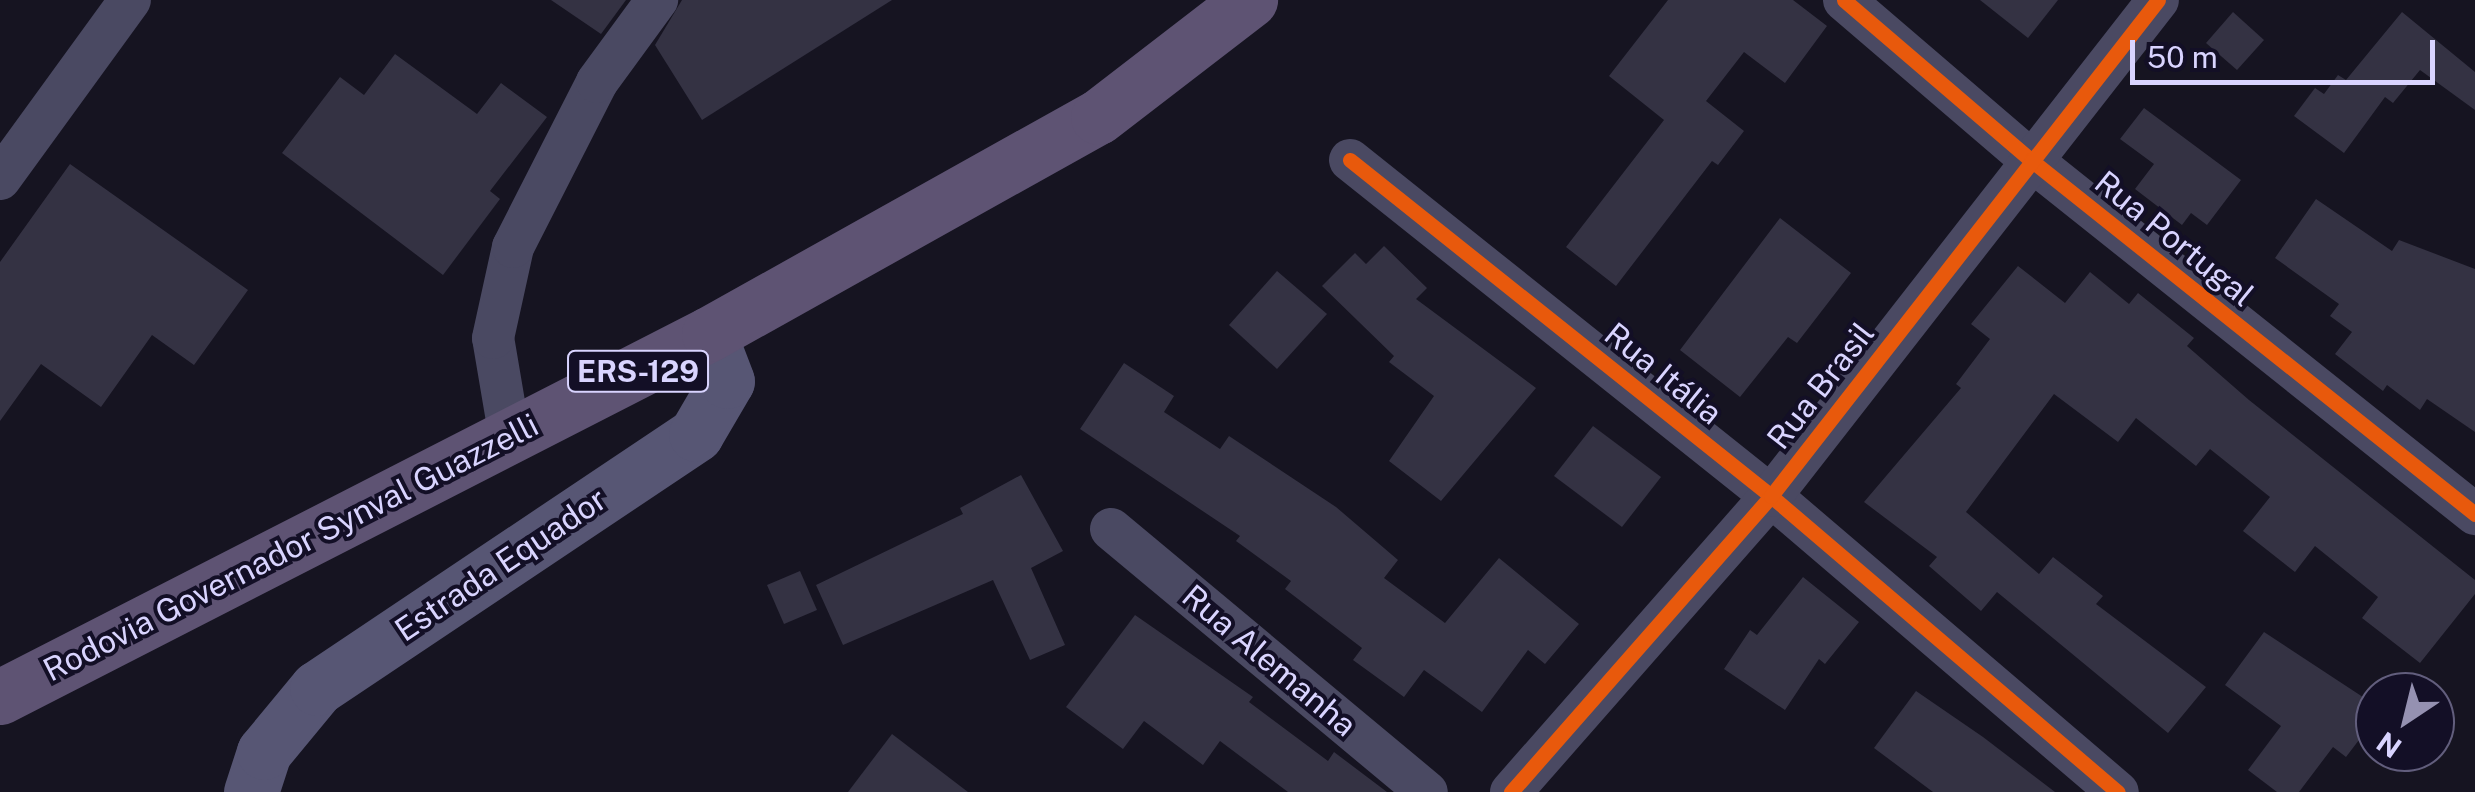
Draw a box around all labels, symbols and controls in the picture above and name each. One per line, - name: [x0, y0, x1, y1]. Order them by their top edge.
- scale bar: [2135, 20, 2440, 82]
- text: 50 m: [2147, 39, 2218, 75]
- street label: Rua Portugal: [2087, 163, 2261, 315]
- street label: Rua Itália: [1597, 315, 1729, 433]
- street label: Rua Brasil: [1760, 315, 1882, 457]
- road number: ERS-129: [566, 346, 710, 396]
- street label: Rodovia Governador Synval Guazzelli: [37, 406, 545, 690]
- street label: Estrada Equador: [388, 480, 614, 650]
- street label: Rua Alemanha: [1174, 577, 1364, 745]
- north arrow: [2355, 672, 2455, 772]
- text: N: [2370, 726, 2407, 765]

